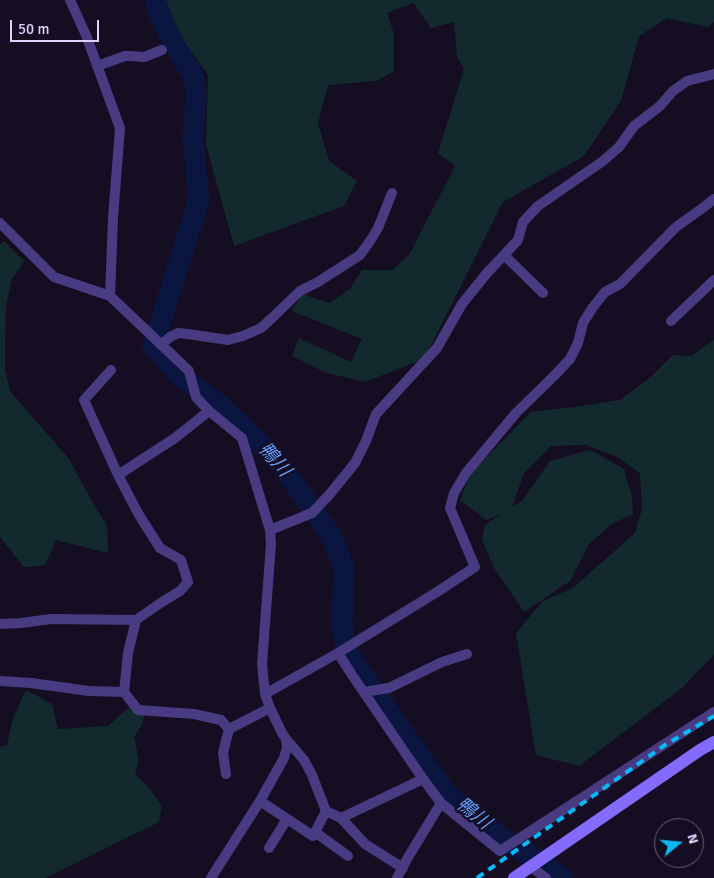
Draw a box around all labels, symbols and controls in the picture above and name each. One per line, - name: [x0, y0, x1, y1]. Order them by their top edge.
- scale bar: [12, 10, 101, 42]
- text: 50 m: [18, 20, 49, 38]
- water label: 鴨川: [253, 438, 295, 482]
- water label: 鴨川: [451, 793, 495, 835]
- north arrow: [654, 818, 704, 868]
- text: N: [683, 832, 702, 846]

